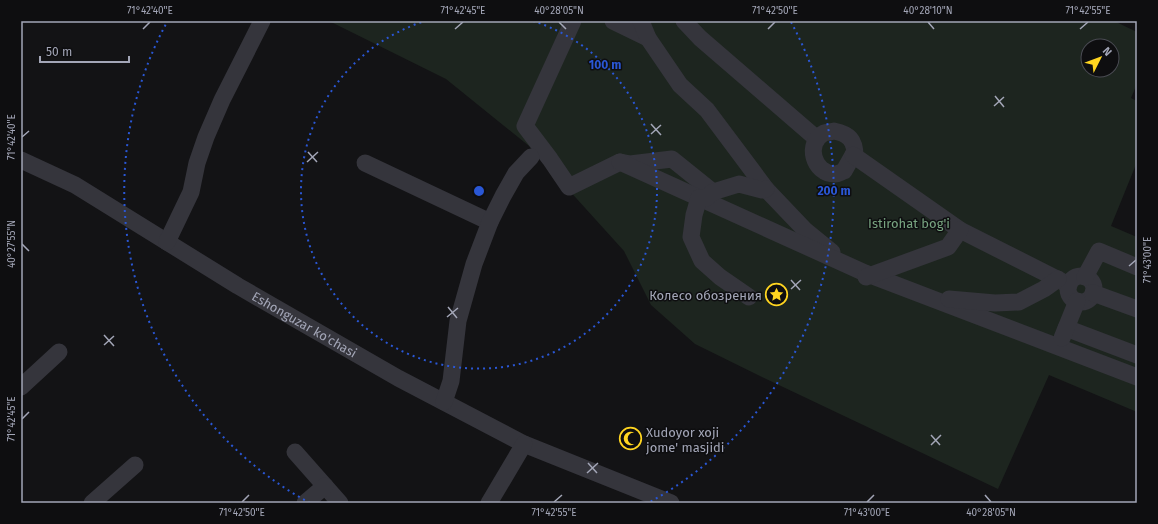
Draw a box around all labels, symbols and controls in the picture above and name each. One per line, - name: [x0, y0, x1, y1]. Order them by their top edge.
- text: 71°42'40"E: [127, 5, 173, 17]
- text: 71°42'45"E: [441, 5, 485, 17]
- text: 40°28'05"N: [534, 5, 584, 17]
- text: 71°42'50"E: [752, 5, 798, 17]
- text: 40°28'10"N: [903, 5, 953, 17]
- text: 71°42'55"E: [1065, 5, 1111, 17]
- scale bar: [40, 38, 129, 64]
- north arrow: [1080, 38, 1120, 78]
- text: 50 m: [46, 45, 72, 59]
- text: N: [1100, 45, 1114, 59]
- text: 100 m: [589, 58, 621, 72]
- text: 71°42'40"E: [6, 114, 18, 160]
- centre of rings: [472, 184, 486, 198]
- text: 200 m: [817, 184, 851, 198]
- park label: Istirohat bog'i: [868, 216, 950, 231]
- text: 40°27'55"N: [6, 220, 18, 268]
- text: 71°43'00"E: [1142, 237, 1154, 283]
- place icon: Колесо обозрения: [764, 282, 790, 308]
- street label: Eshonguzar ko'chasi: [249, 288, 360, 360]
- place label: Колесо обозрения: [649, 288, 762, 303]
- text: 71°42'45"E: [6, 397, 18, 441]
- place label: Xudoyor xoji jome' masjidi: [645, 425, 725, 455]
- mosque icon: Xudoyor xoji jome' masjidi: [617, 426, 643, 452]
- text: 71°42'50"E: [219, 507, 265, 519]
- text: 71°42'55"E: [531, 507, 577, 519]
- text: 71°43'00"E: [844, 507, 890, 519]
- text: 40°28'05"N: [966, 507, 1016, 519]

